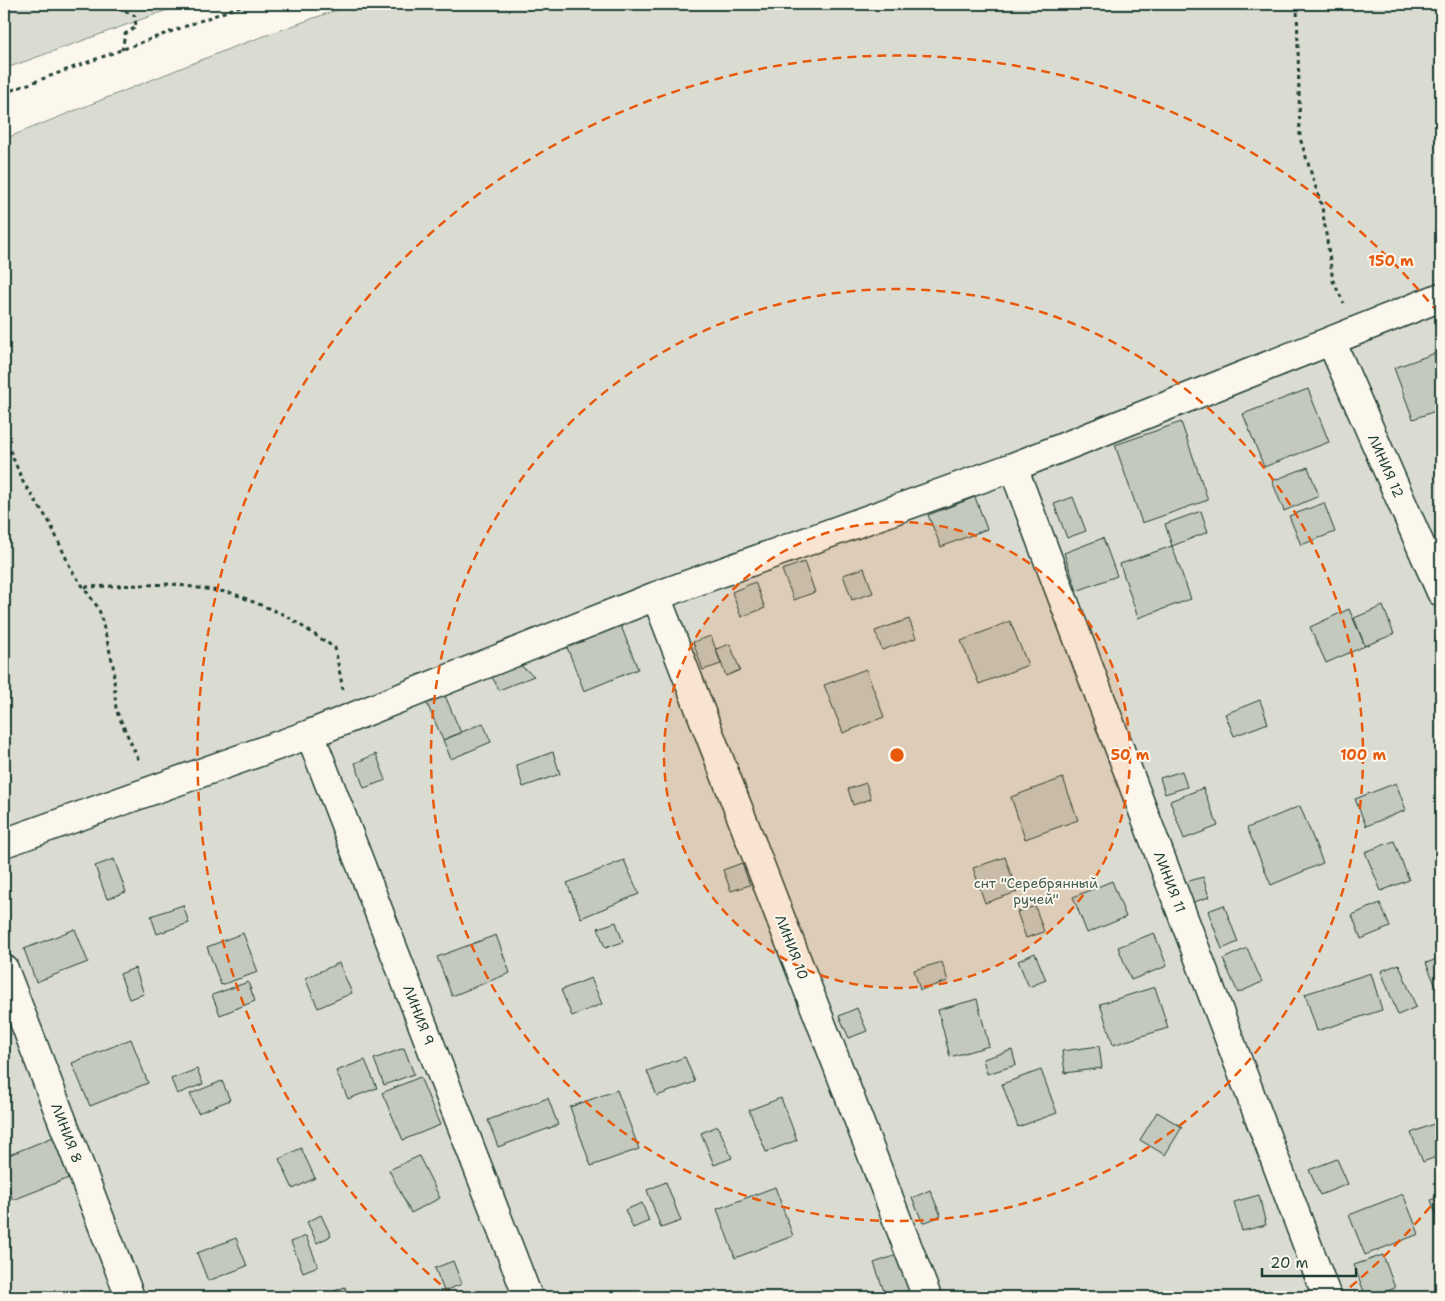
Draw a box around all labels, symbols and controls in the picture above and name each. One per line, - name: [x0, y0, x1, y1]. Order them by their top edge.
- text: 150 m: [1368, 251, 1414, 271]
- street label: ЛИНИЯ 12: [1364, 431, 1408, 501]
- text: 50 m: [1111, 745, 1150, 765]
- text: 100 m: [1340, 745, 1386, 765]
- centre of rings: [888, 746, 906, 764]
- street label: ЛИНИЯ 11: [1150, 849, 1190, 915]
- park label: снт "Серебрянный ручей": [974, 874, 1098, 908]
- street label: ЛИНИЯ 10: [771, 912, 813, 982]
- street label: ЛИНИЯ 9: [399, 983, 439, 1047]
- street label: ЛИНИЯ 8: [47, 1101, 87, 1165]
- scale bar: [1262, 1246, 1356, 1278]
- text: 20 m: [1270, 1253, 1309, 1273]

